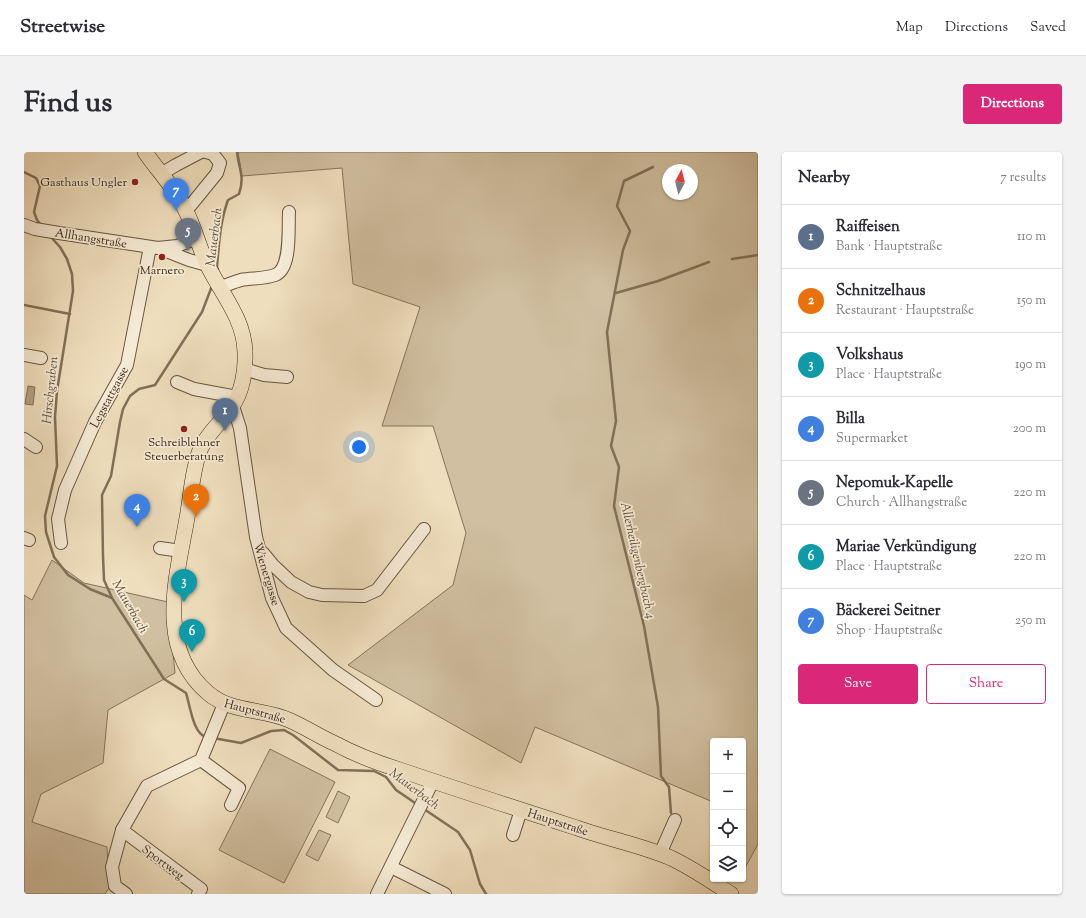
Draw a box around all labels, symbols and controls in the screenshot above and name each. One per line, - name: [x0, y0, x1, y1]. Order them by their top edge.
- text: Streetwise: [20, 14, 105, 41]
- text: Map: [896, 18, 923, 38]
- text: Directions: [945, 18, 1008, 38]
- text: Saved: [1030, 18, 1066, 38]
- text: Find us: [24, 84, 112, 124]
- button: Directions: [963, 84, 1062, 124]
- north arrow: [662, 164, 698, 200]
- text: Nearby: [798, 166, 850, 190]
- text: 7 results: [1000, 169, 1046, 187]
- place label: Gasthaus Ungler: [40, 174, 127, 192]
- marker: Gasthaus Ungler: [130, 177, 140, 187]
- pin: 7: [163, 178, 189, 211]
- water label: Mauerbach: [202, 206, 228, 268]
- text: Raiffeisen: [836, 217, 900, 238]
- pin: 5: [175, 218, 201, 251]
- street label: Allhangstraße: [54, 224, 129, 254]
- text: 1: [809, 228, 813, 246]
- text: 110 m: [1017, 228, 1046, 246]
- text: Bank · Hauptstraße: [836, 238, 942, 256]
- marker: Marnero: [157, 252, 167, 262]
- place label: Marnero: [140, 262, 185, 280]
- text: Schnitzelhaus: [836, 281, 925, 302]
- text: 2: [808, 292, 814, 310]
- text: 150 m: [1017, 292, 1046, 310]
- text: Restaurant · Hauptstraße: [836, 302, 974, 320]
- text: Volkshaus: [836, 345, 903, 366]
- water label: Hirschgraben: [39, 355, 63, 425]
- text: 3: [808, 356, 814, 374]
- text: 190 m: [1015, 356, 1046, 374]
- street label: Legstattgasse: [86, 363, 134, 432]
- text: Place · Hauptstraße: [836, 366, 942, 384]
- pin: 1: [212, 398, 238, 431]
- text: Billa: [836, 409, 865, 430]
- text: 4: [808, 420, 814, 438]
- text: 200 m: [1013, 420, 1046, 438]
- marker: Schreiblehner Steuerberatung: [179, 424, 189, 434]
- text: Supermarket: [836, 430, 908, 448]
- place label: Schreiblehner Steuerberatung: [144, 434, 224, 466]
- your location: [349, 437, 369, 457]
- text: Nepomuk-Kapelle: [836, 473, 953, 494]
- pin: 2: [183, 484, 209, 517]
- text: 5: [809, 484, 813, 502]
- text: 220 m: [1013, 484, 1046, 502]
- pin: 4: [124, 494, 150, 527]
- text: Church · Allhangstraße: [836, 494, 967, 512]
- water label: Allerheiligenbergbach 4: [615, 500, 659, 621]
- text: Mariae Verkündigung: [836, 537, 976, 558]
- street label: Wienergasse: [248, 541, 284, 608]
- text: 6: [808, 548, 814, 566]
- text: 220 m: [1013, 548, 1046, 566]
- text: Place · Hauptstraße: [836, 558, 942, 576]
- pin: 3: [171, 569, 197, 602]
- water label: Mauerbach: [107, 577, 152, 638]
- text: Bäckerei Seitner: [836, 601, 940, 622]
- text: 7: [808, 612, 814, 630]
- text: 250 m: [1015, 612, 1046, 630]
- pin: 6: [179, 619, 205, 652]
- text: Shop · Hauptstraße: [836, 622, 943, 640]
- button: Save: [798, 664, 918, 704]
- button: Share: [926, 664, 1046, 704]
- street label: Hauptstraße: [222, 695, 288, 729]
- map controls: [710, 738, 746, 882]
- button: +: [710, 738, 746, 774]
- water label: Mauerbach: [385, 765, 443, 815]
- button: −: [710, 774, 746, 810]
- street label: Hauptstraße: [525, 805, 591, 841]
- button: locate: [710, 810, 746, 846]
- street label: Sportweg: [137, 841, 188, 885]
- button: layers: [710, 846, 746, 882]

